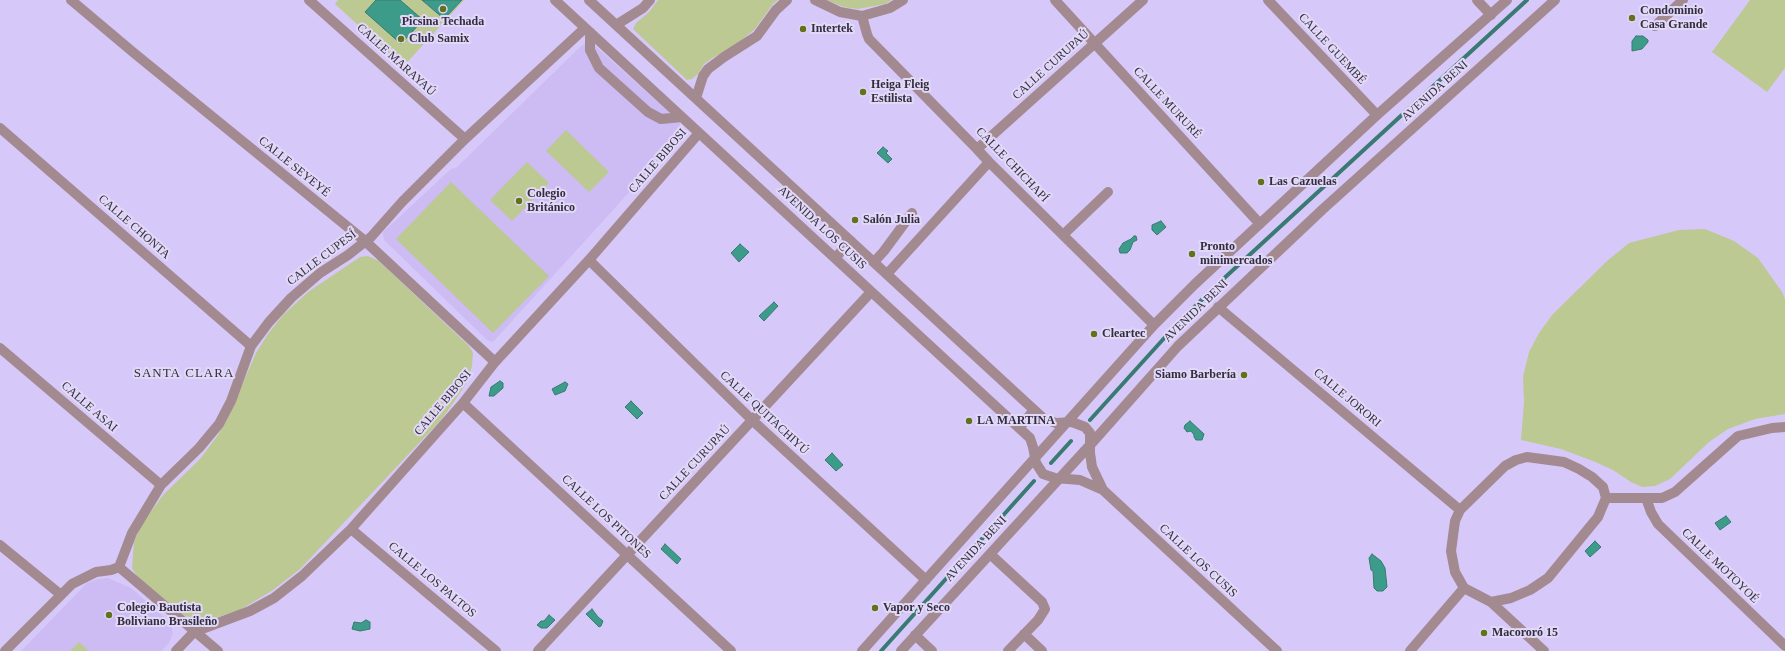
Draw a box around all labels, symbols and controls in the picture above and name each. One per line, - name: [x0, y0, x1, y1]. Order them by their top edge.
- marker: Picsina Techada: [438, 4, 448, 14]
- place label: Condominio Casa Grande: [1640, 4, 1708, 32]
- street label: CALLE GUEMBÉ: [1295, 10, 1369, 88]
- marker: Condominio Casa Grande: [1627, 13, 1637, 23]
- place label: Picsina Techada: [402, 15, 484, 29]
- street label: CALLE MARAYAÚ: [354, 21, 438, 99]
- place label: Intertek: [811, 22, 853, 36]
- marker: Intertek: [798, 24, 808, 34]
- street label: CALLE CURUPAÚ: [1010, 27, 1092, 103]
- place label: Club Samix: [409, 32, 469, 46]
- marker: Club Samix: [396, 34, 406, 44]
- street label: AVENIDA BENI: [1399, 58, 1471, 124]
- street label: CALLE MURURÉ: [1130, 64, 1204, 142]
- place label: Heiga Fleig Estilista: [871, 78, 929, 106]
- marker: Heiga Fleig Estilista: [858, 87, 868, 97]
- street label: CALLE CHICHAPÍ: [973, 125, 1051, 205]
- street label: CALLE BIBOSI: [626, 126, 690, 196]
- street label: CALLE SEYEYÉ: [255, 134, 333, 200]
- place label: Las Cazuelas: [1269, 175, 1337, 189]
- marker: Las Cazuelas: [1256, 177, 1266, 187]
- street label: AVENIDA LOS CUSIS: [775, 183, 869, 273]
- place label: Colegio Británico: [527, 187, 575, 215]
- street label: CALLE CHONTA: [95, 192, 173, 262]
- marker: Colegio Británico: [514, 196, 524, 206]
- place label: Salón Julia: [863, 213, 920, 227]
- marker: Salón Julia: [850, 215, 860, 225]
- street label: CALLE CUPESÍ: [285, 227, 359, 289]
- place label: Pronto minimercados: [1200, 240, 1272, 268]
- marker: Pronto minimercados: [1187, 249, 1197, 259]
- street label: AVENIDA BENI: [1161, 277, 1231, 345]
- place label: Cleartec: [1102, 327, 1145, 341]
- marker: Cleartec: [1089, 329, 1099, 339]
- district label: SANTA CLARA: [134, 366, 234, 382]
- street label: CALLE JORORI: [1310, 366, 1384, 430]
- street label: CALLE BIBOSI: [411, 367, 475, 439]
- street label: CALLE QUITACHIYÚ: [717, 368, 811, 458]
- place label: Siamo Barbería: [1155, 368, 1236, 382]
- marker: Siamo Barbería: [1239, 370, 1249, 380]
- street label: CALLE ASAI: [58, 379, 120, 435]
- place label: LA MARTINA: [977, 414, 1055, 428]
- marker: LA MARTINA: [964, 416, 974, 426]
- street label: CALLE CURUPAÚ: [656, 422, 734, 504]
- street label: CALLE LOS PITONES: [559, 472, 653, 562]
- street label: AVENIDA BENI: [942, 513, 1010, 585]
- street label: CALLE LOS CUSIS: [1156, 521, 1240, 601]
- street label: CALLE MOTOYOÉ: [1679, 526, 1761, 606]
- street label: CALLE LOS PALTOS: [385, 539, 479, 621]
- place label: Colegio Bautista Boliviano Brasileño: [117, 601, 217, 629]
- place label: Vapor y Seco: [883, 601, 950, 615]
- marker: Vapor y Seco: [870, 603, 880, 613]
- marker: Colegio Bautista Boliviano Brasileño: [104, 610, 114, 620]
- place label: Macororó 15: [1492, 626, 1558, 640]
- marker: Macororó 15: [1479, 628, 1489, 638]

